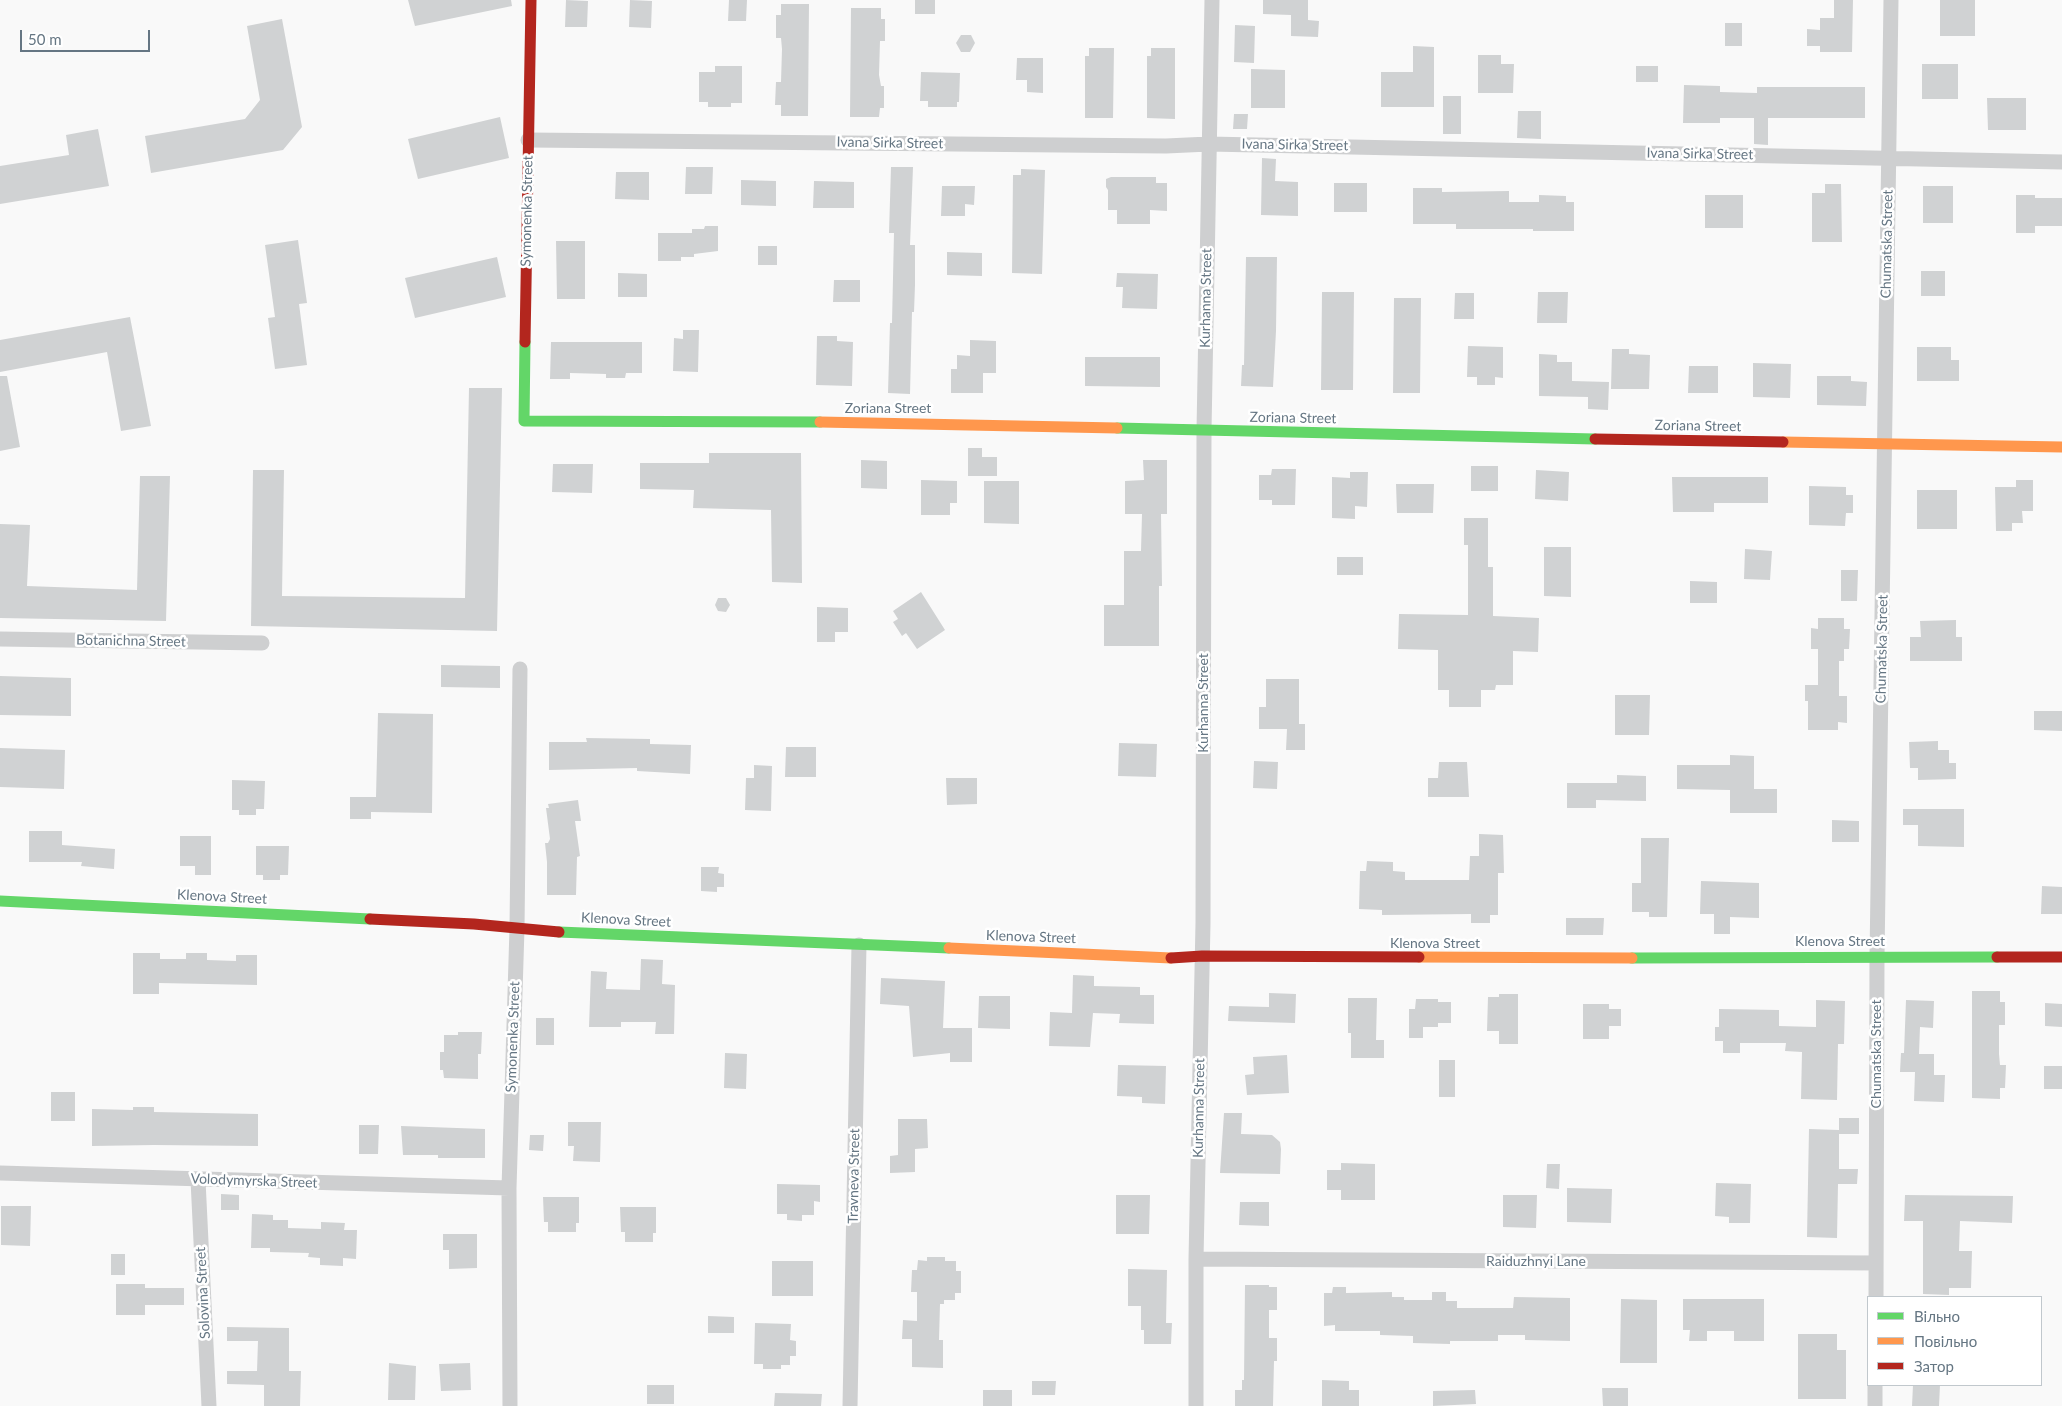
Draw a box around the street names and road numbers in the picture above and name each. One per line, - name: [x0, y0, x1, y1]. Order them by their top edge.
- street label: Ivana Sirka Street: [837, 134, 943, 152]
- street label: Ivana Sirka Street: [1242, 136, 1348, 154]
- street label: Ivana Sirka Street: [1647, 145, 1753, 163]
- street label: Symonenka Street: [518, 155, 536, 267]
- street label: Chumatska Street: [1878, 189, 1896, 299]
- street label: Kurhanna Street: [1197, 248, 1215, 348]
- street label: Zoriana Street: [845, 400, 931, 416]
- street label: Zoriana Street: [1250, 409, 1336, 427]
- street label: Zoriana Street: [1655, 417, 1741, 435]
- street label: Chumatska Street: [1873, 594, 1891, 704]
- street label: Botanichna Street: [76, 632, 186, 650]
- street label: Kurhanna Street: [1195, 653, 1211, 753]
- street label: Klenova Street: [177, 886, 267, 908]
- street label: Klenova Street: [581, 909, 671, 931]
- street label: Klenova Street: [986, 927, 1076, 947]
- street label: Klenova Street: [1795, 933, 1885, 949]
- street label: Klenova Street: [1390, 935, 1480, 951]
- street label: Symonenka Street: [503, 981, 523, 1093]
- street label: Chumatska Street: [1868, 1000, 1884, 1108]
- street label: Kurhanna Street: [1190, 1058, 1208, 1158]
- street label: Travneva Street: [845, 1128, 863, 1224]
- street label: Volodymyrska Street: [190, 1170, 318, 1192]
- street label: Solovina Street: [192, 1246, 214, 1340]
- street label: Raiduzhnyi Lane: [1486, 1253, 1586, 1269]

